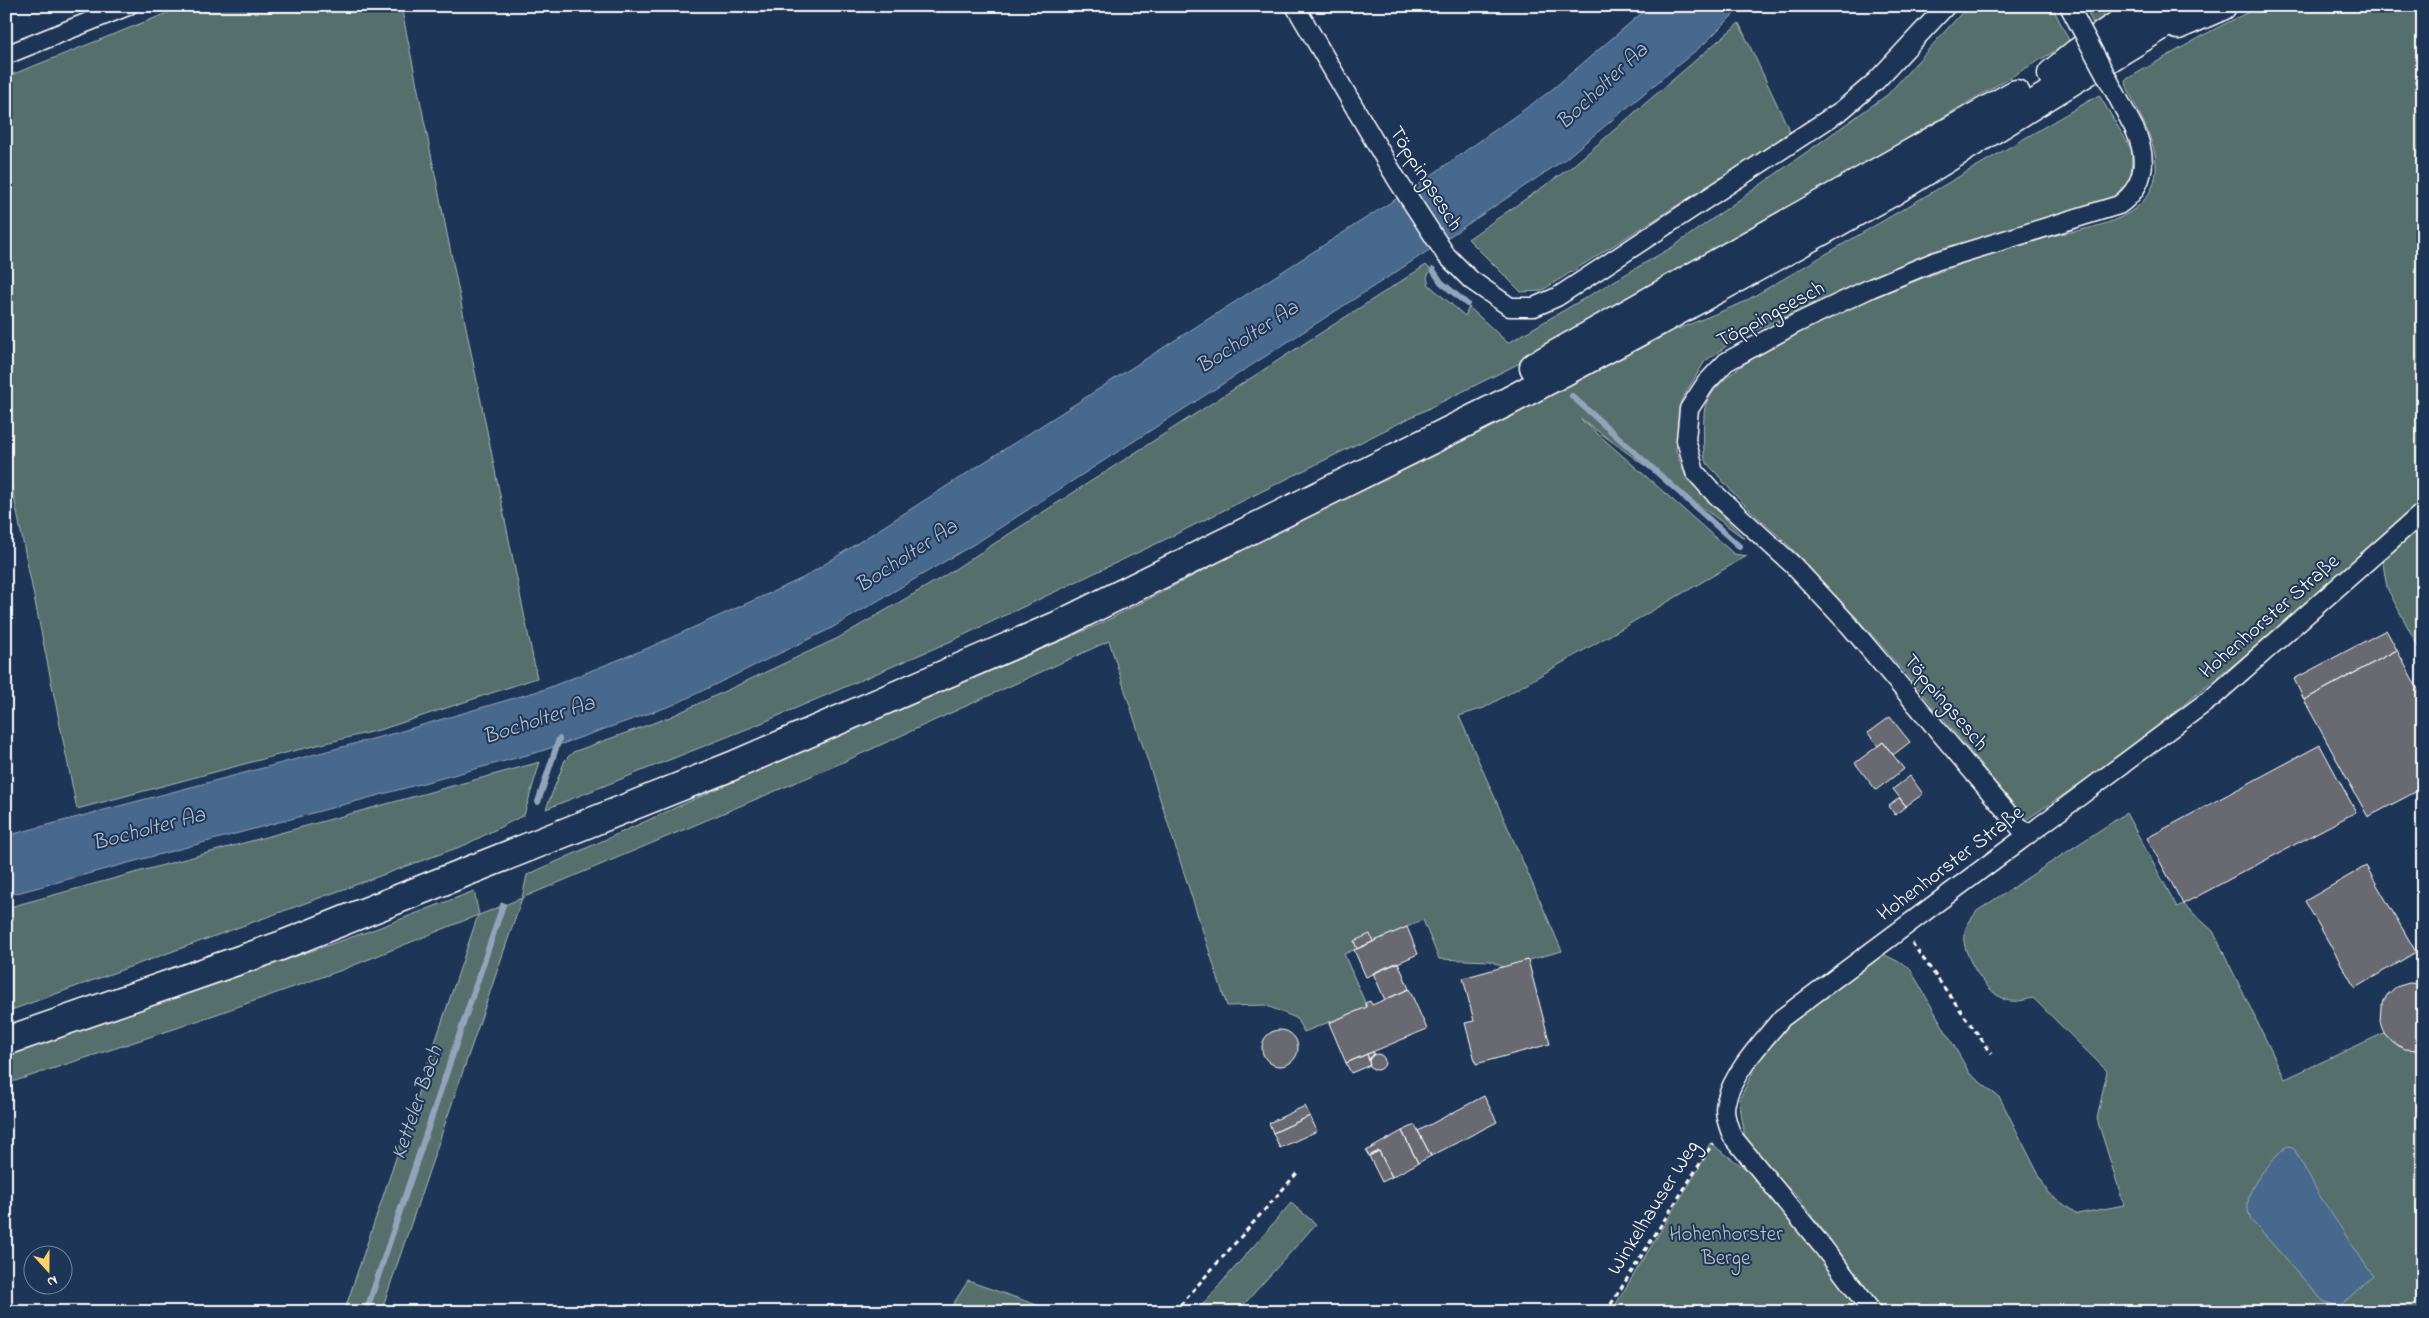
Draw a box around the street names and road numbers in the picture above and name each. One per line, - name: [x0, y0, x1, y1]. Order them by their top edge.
- street label: Töppingsesch: [1379, 121, 1469, 238]
- street label: Töppingsesch: [1712, 274, 1831, 358]
- street label: Hohenhorster Straße: [2193, 547, 2347, 686]
- street label: Töppingsesch: [1894, 648, 1995, 759]
- street label: Hohenhorster Straße: [1871, 798, 2031, 929]
- street label: Winkelhauser Weg: [1601, 1135, 1709, 1282]

